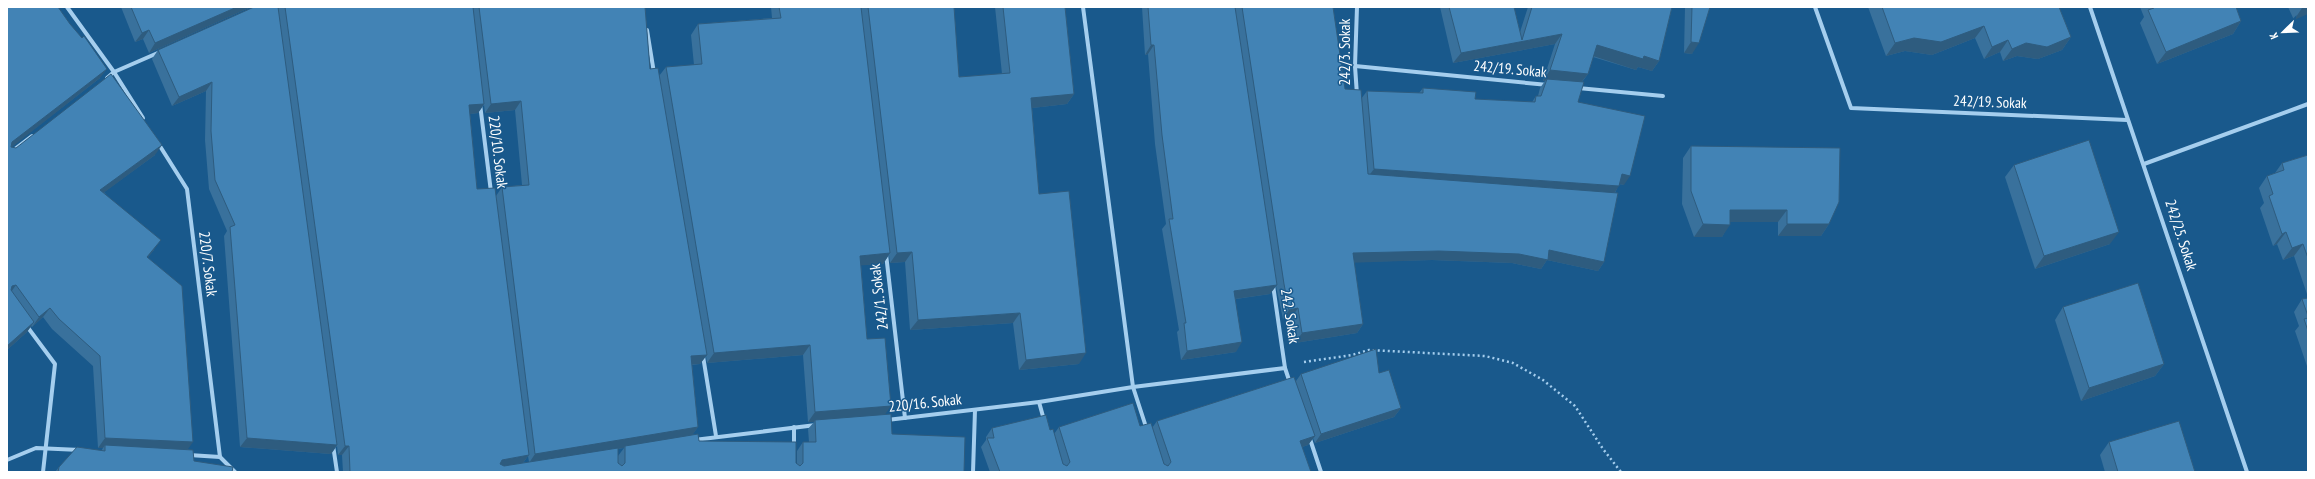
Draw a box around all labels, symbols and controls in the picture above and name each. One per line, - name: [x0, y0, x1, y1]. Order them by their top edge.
- north arrow: [2263, 12, 2303, 52]
- street label: 242/3. Sokak: [1335, 18, 1354, 85]
- text: K: [2266, 30, 2281, 41]
- street label: 242/19. Sokak: [1473, 56, 1548, 81]
- street label: 242/19. Sokak: [1953, 91, 2027, 112]
- street label: 220/10. Sokak: [485, 114, 512, 190]
- street label: 242/25. Sokak: [2161, 197, 2202, 273]
- street label: 220/7. Sokak: [195, 230, 222, 298]
- street label: 242/1. Sokak: [865, 263, 892, 331]
- street label: 242. Sokak: [1277, 287, 1304, 345]
- street label: 220/16. Sokak: [887, 389, 963, 416]

